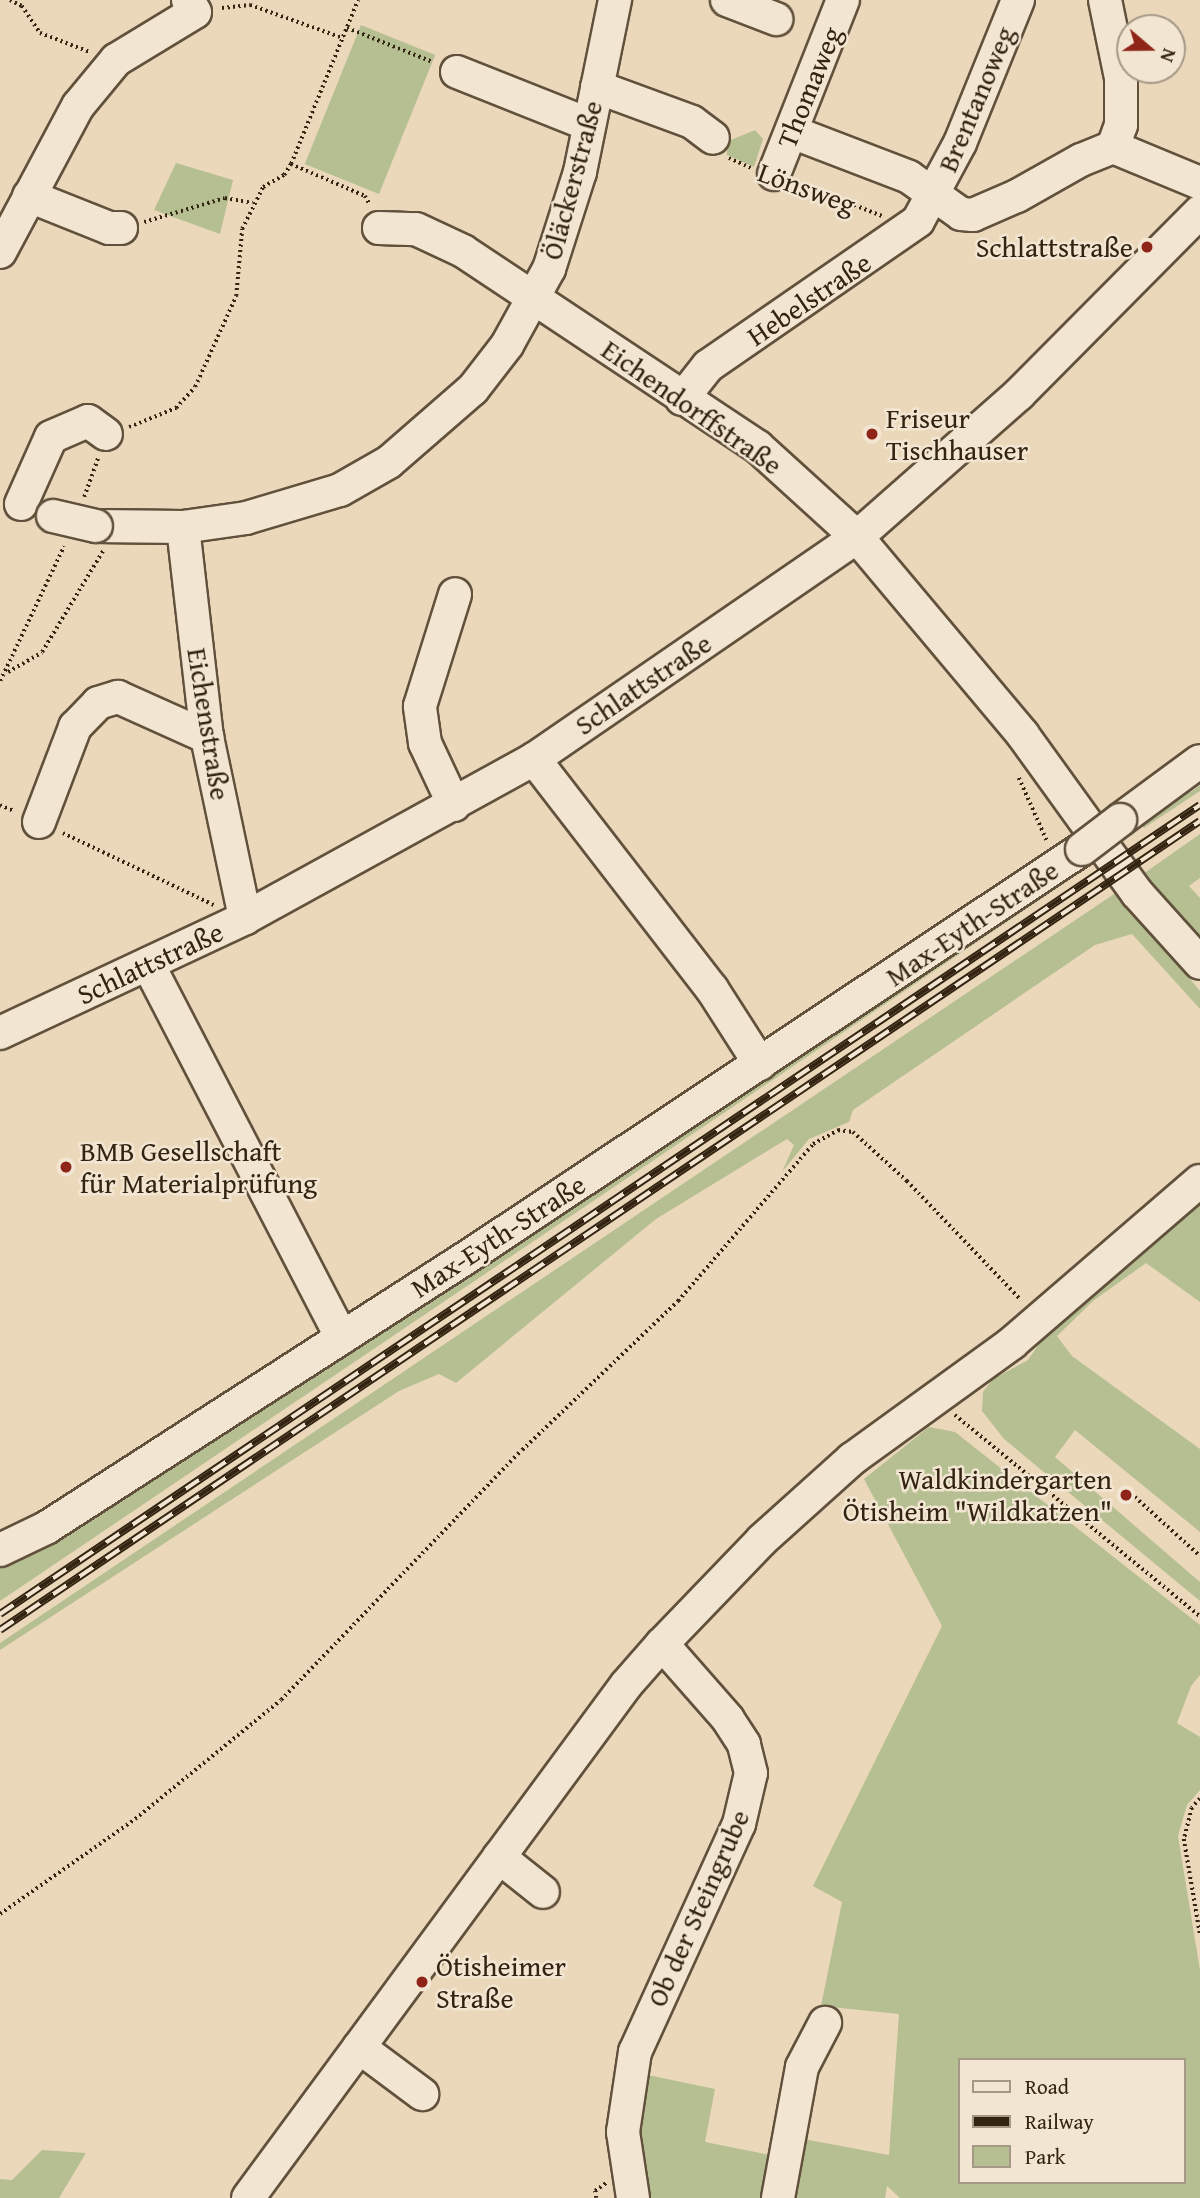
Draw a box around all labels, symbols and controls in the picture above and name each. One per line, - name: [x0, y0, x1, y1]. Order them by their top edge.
- north arrow: [1116, 14, 1186, 84]
- street label: Thomaweg: [769, 21, 849, 153]
- street label: Brentanoweg: [930, 21, 1022, 177]
- text: N: [1154, 45, 1184, 66]
- street label: Öläckerstraße: [535, 97, 609, 263]
- street label: Lönsweg: [754, 155, 860, 221]
- place label: Schlattstraße: [976, 230, 1133, 264]
- marker: Schlattstraße: [1139, 239, 1155, 255]
- street label: Hebelstraße: [741, 245, 877, 353]
- street label: Eichendorffstraße: [595, 332, 789, 482]
- place label: Friseur Tischhauser: [886, 401, 1028, 467]
- marker: Friseur Tischhauser: [864, 426, 880, 442]
- street label: Schlattstraße: [568, 626, 718, 742]
- street label: Eichenstraße: [180, 645, 238, 803]
- street label: Max-Eyth-Straße: [879, 853, 1065, 993]
- street label: Schlattstraße: [72, 915, 228, 1011]
- place label: BMB Gesellschaft für Materialprüfung: [80, 1134, 317, 1200]
- marker: BMB Gesellschaft für Materialprüfung: [58, 1159, 74, 1175]
- street label: Max-Eyth-Straße: [405, 1167, 591, 1305]
- place label: Waldkindergarten Ötisheim "Wildkatzen": [843, 1462, 1112, 1528]
- marker: Waldkindergarten Ötisheim "Wildkatzen": [1118, 1487, 1134, 1503]
- street label: Ob der Steingrube: [640, 1804, 756, 2012]
- place label: Ötisheimer Straße: [436, 1949, 566, 2015]
- marker: Ötisheimer Straße: [414, 1974, 430, 1990]
- legend: [958, 2058, 1186, 2184]
- text: Road: [1025, 2071, 1069, 2102]
- text: Railway: [1025, 2106, 1094, 2137]
- text: Park: [1025, 2141, 1066, 2172]

